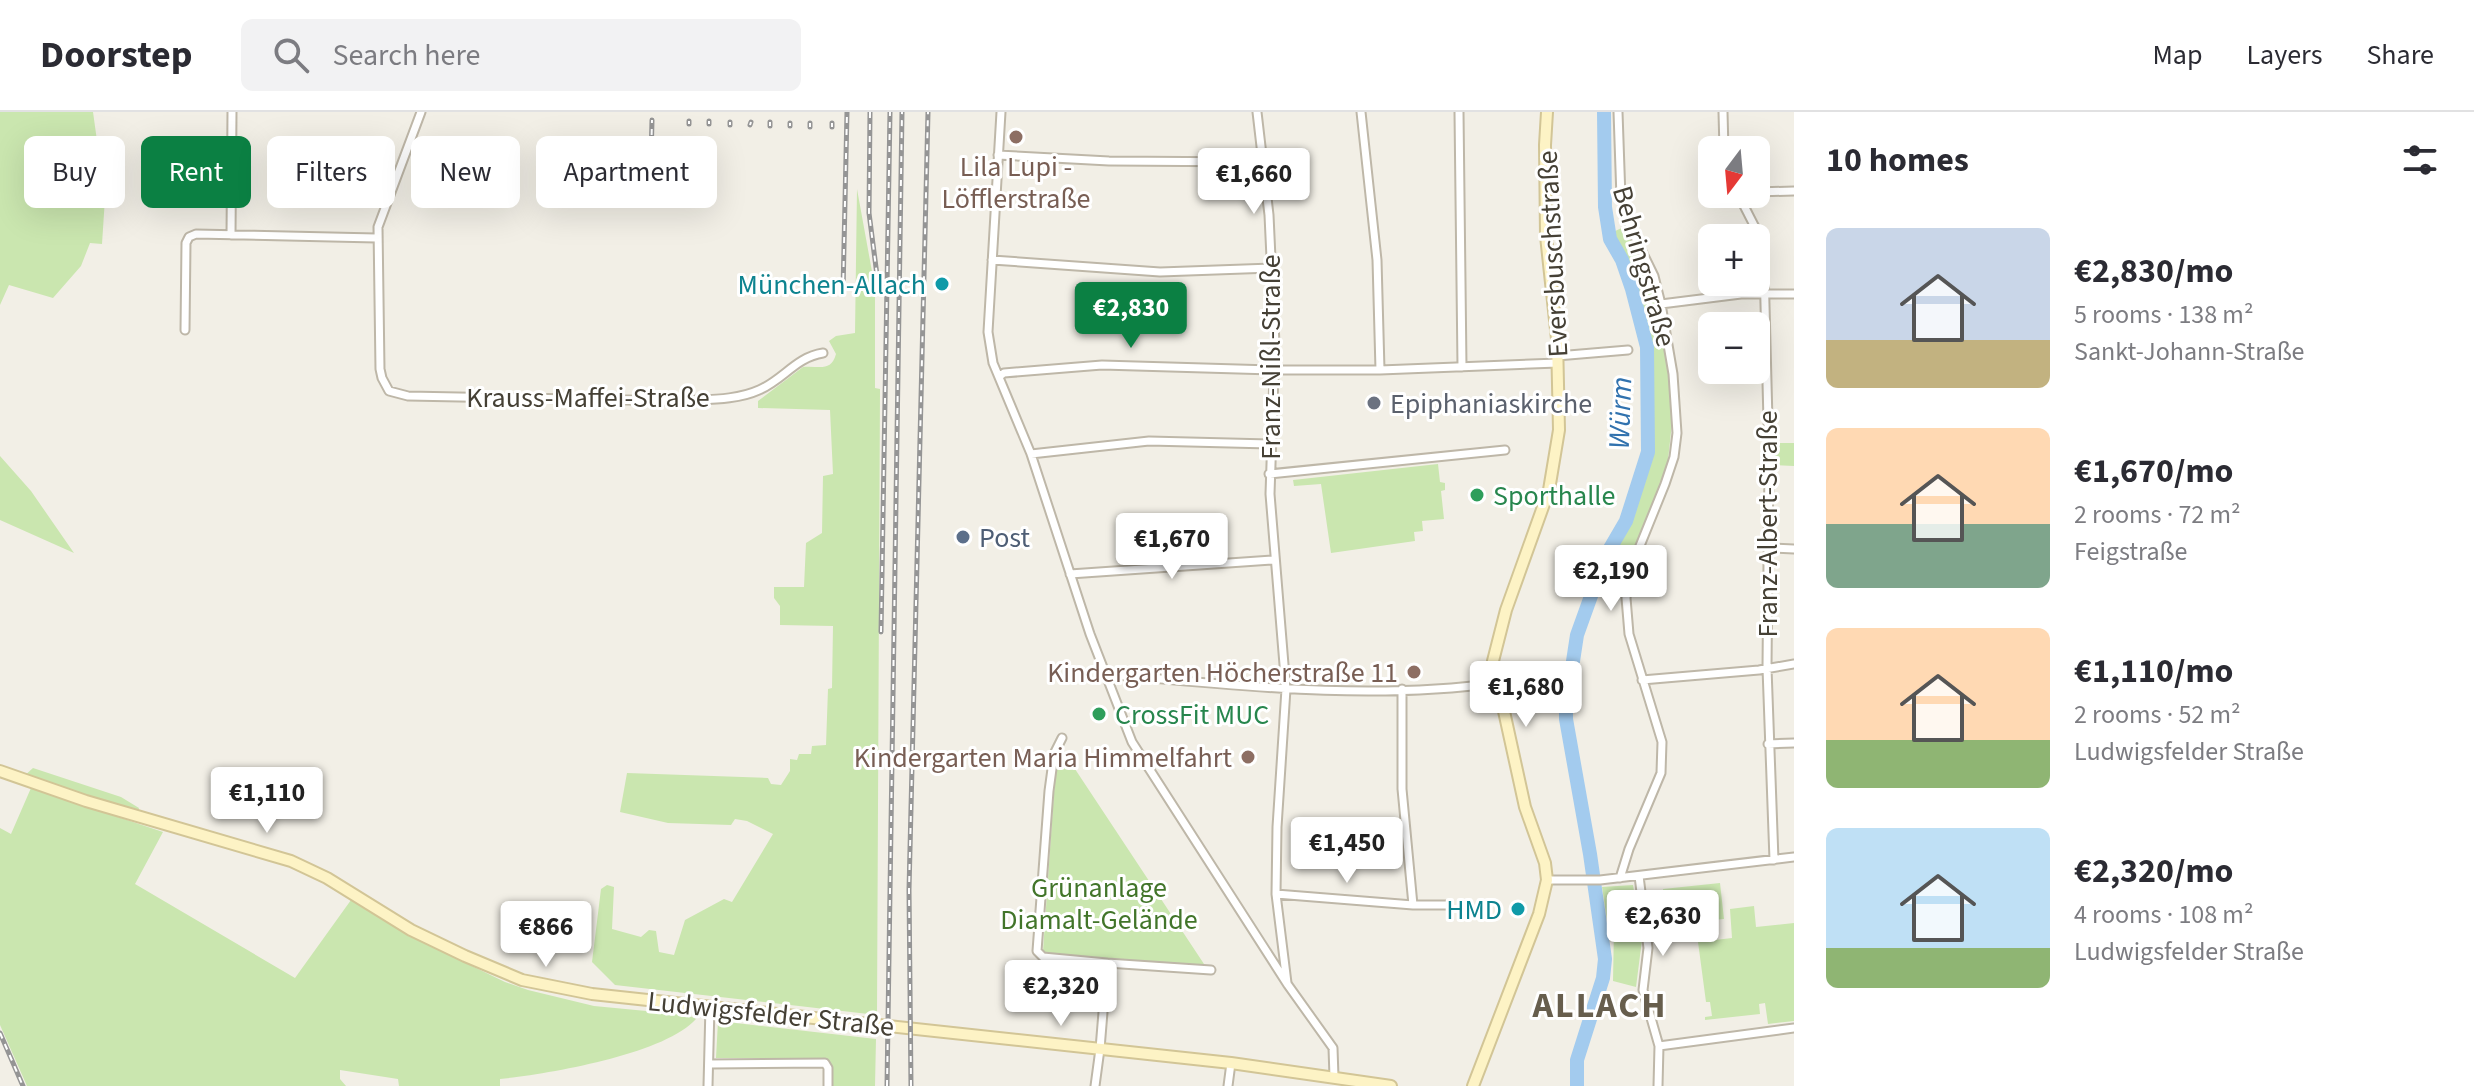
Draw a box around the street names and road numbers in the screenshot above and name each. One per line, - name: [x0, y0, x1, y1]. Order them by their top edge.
- street label: Eversbuschstraße: [1528, 150, 1578, 358]
- street label: Behringstraße: [1602, 181, 1686, 351]
- street label: Franz-Nißl-Straße: [1251, 254, 1291, 460]
- street label: Krauss-Maffei-Straße: [466, 378, 710, 418]
- street label: Franz-Albert-Straße: [1748, 410, 1788, 638]
- street label: Ludwigsfelder Straße: [646, 981, 896, 1047]

